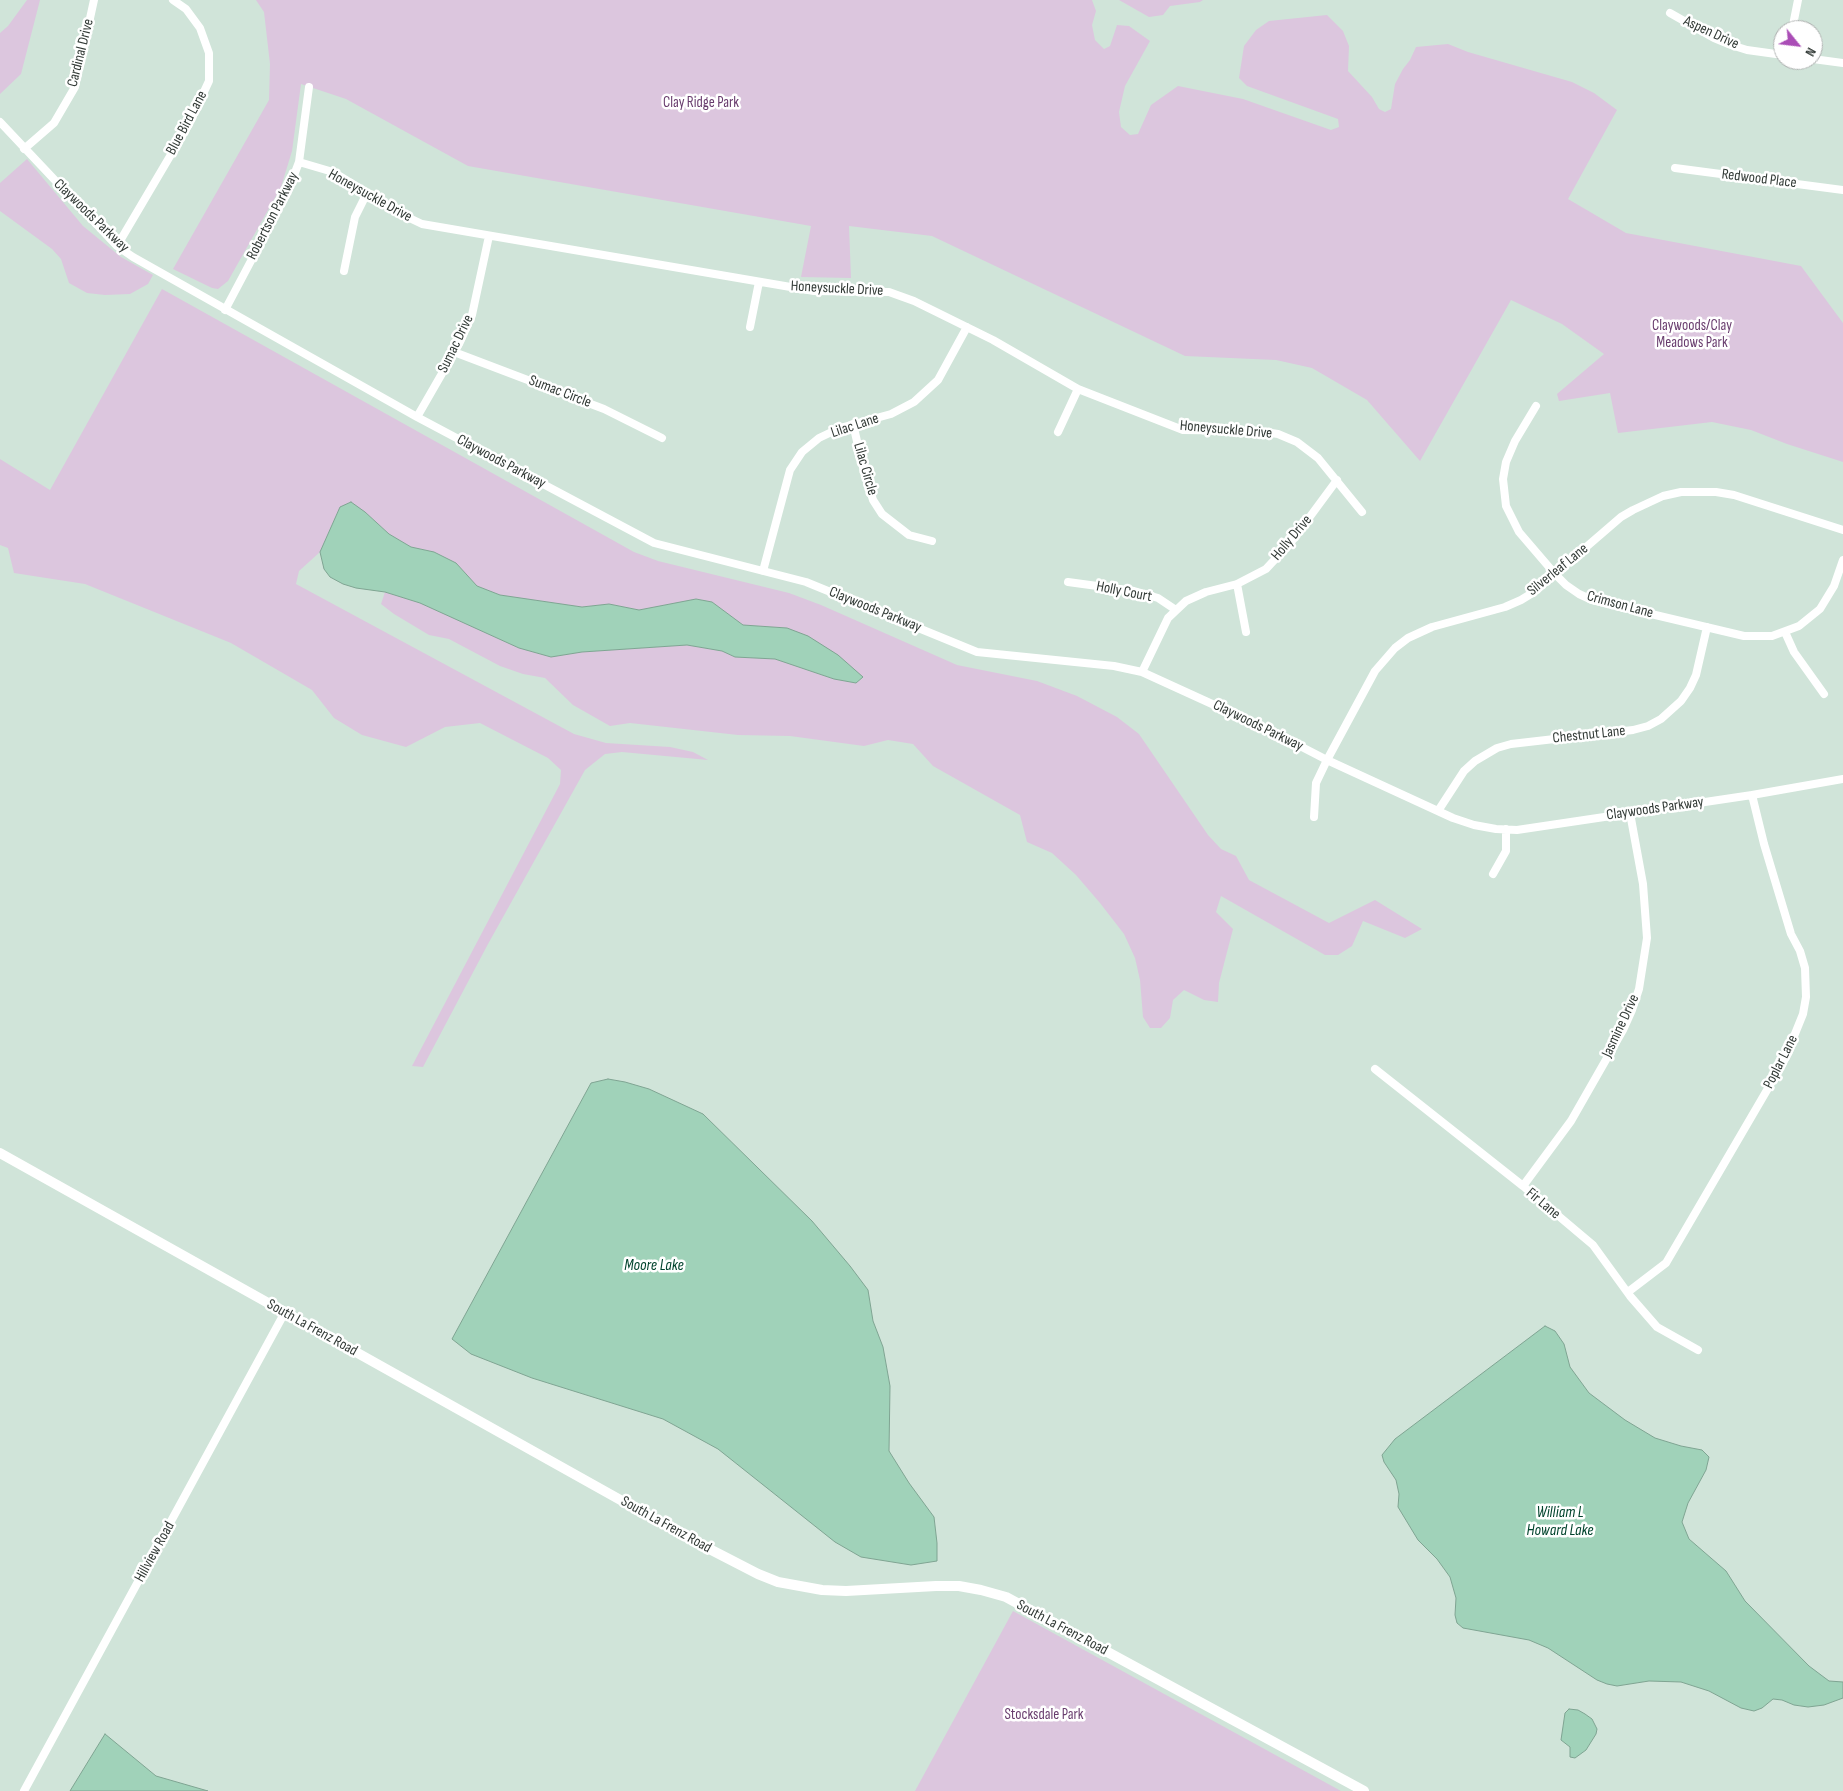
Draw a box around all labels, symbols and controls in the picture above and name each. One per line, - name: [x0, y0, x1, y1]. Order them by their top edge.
- street label: Aspen Drive: [1680, 12, 1742, 54]
- street label: Cardinal Drive: [64, 17, 98, 89]
- north arrow: [1773, 20, 1823, 70]
- text: N: [1801, 45, 1820, 59]
- street label: Blue Bird Lane: [163, 88, 211, 158]
- park label: Clay Ridge Park: [663, 94, 739, 112]
- street label: Redwood Place: [1721, 165, 1797, 193]
- street label: Honeysuckle Drive: [325, 166, 415, 226]
- street label: Robertson Parkway: [243, 169, 303, 263]
- street label: Claywoods Parkway: [49, 175, 133, 257]
- street label: Honeysuckle Drive: [790, 278, 884, 300]
- street label: Sumac Drive: [434, 312, 478, 376]
- park label: Claywoods/Clay Meadows Park: [1652, 317, 1732, 352]
- street label: Sumac Circle: [526, 372, 594, 412]
- street label: Lilac Lane: [829, 410, 881, 442]
- street label: Honeysuckle Drive: [1179, 417, 1273, 443]
- street label: Claywoods Parkway: [453, 431, 549, 493]
- street label: Lilac Circle: [849, 440, 881, 498]
- street label: Holly Drive: [1268, 512, 1316, 564]
- street label: Silverleaf Lane: [1524, 540, 1592, 600]
- street label: Holly Court: [1095, 578, 1153, 606]
- street label: Claywoods Parkway: [826, 583, 924, 637]
- street label: Crimson Lane: [1585, 587, 1655, 623]
- street label: Claywoods Parkway: [1210, 696, 1306, 756]
- street label: Chestnut Lane: [1552, 722, 1626, 748]
- street label: Claywoods Parkway: [1605, 793, 1705, 825]
- street label: Jasmine Drive: [1599, 992, 1643, 1060]
- street label: Poplar Lane: [1760, 1032, 1802, 1092]
- street label: Fir Lane: [1522, 1185, 1564, 1223]
- water label: Moore Lake: [624, 1256, 684, 1276]
- street label: South La Frenz Road: [263, 1296, 361, 1360]
- street label: South La Frenz Road: [617, 1493, 715, 1557]
- water label: William L Howard Lake: [1526, 1503, 1594, 1541]
- street label: Hillview Road: [131, 1519, 179, 1585]
- street label: South La Frenz Road: [1013, 1596, 1111, 1660]
- park label: Stocksdale Park: [1004, 1706, 1084, 1724]

